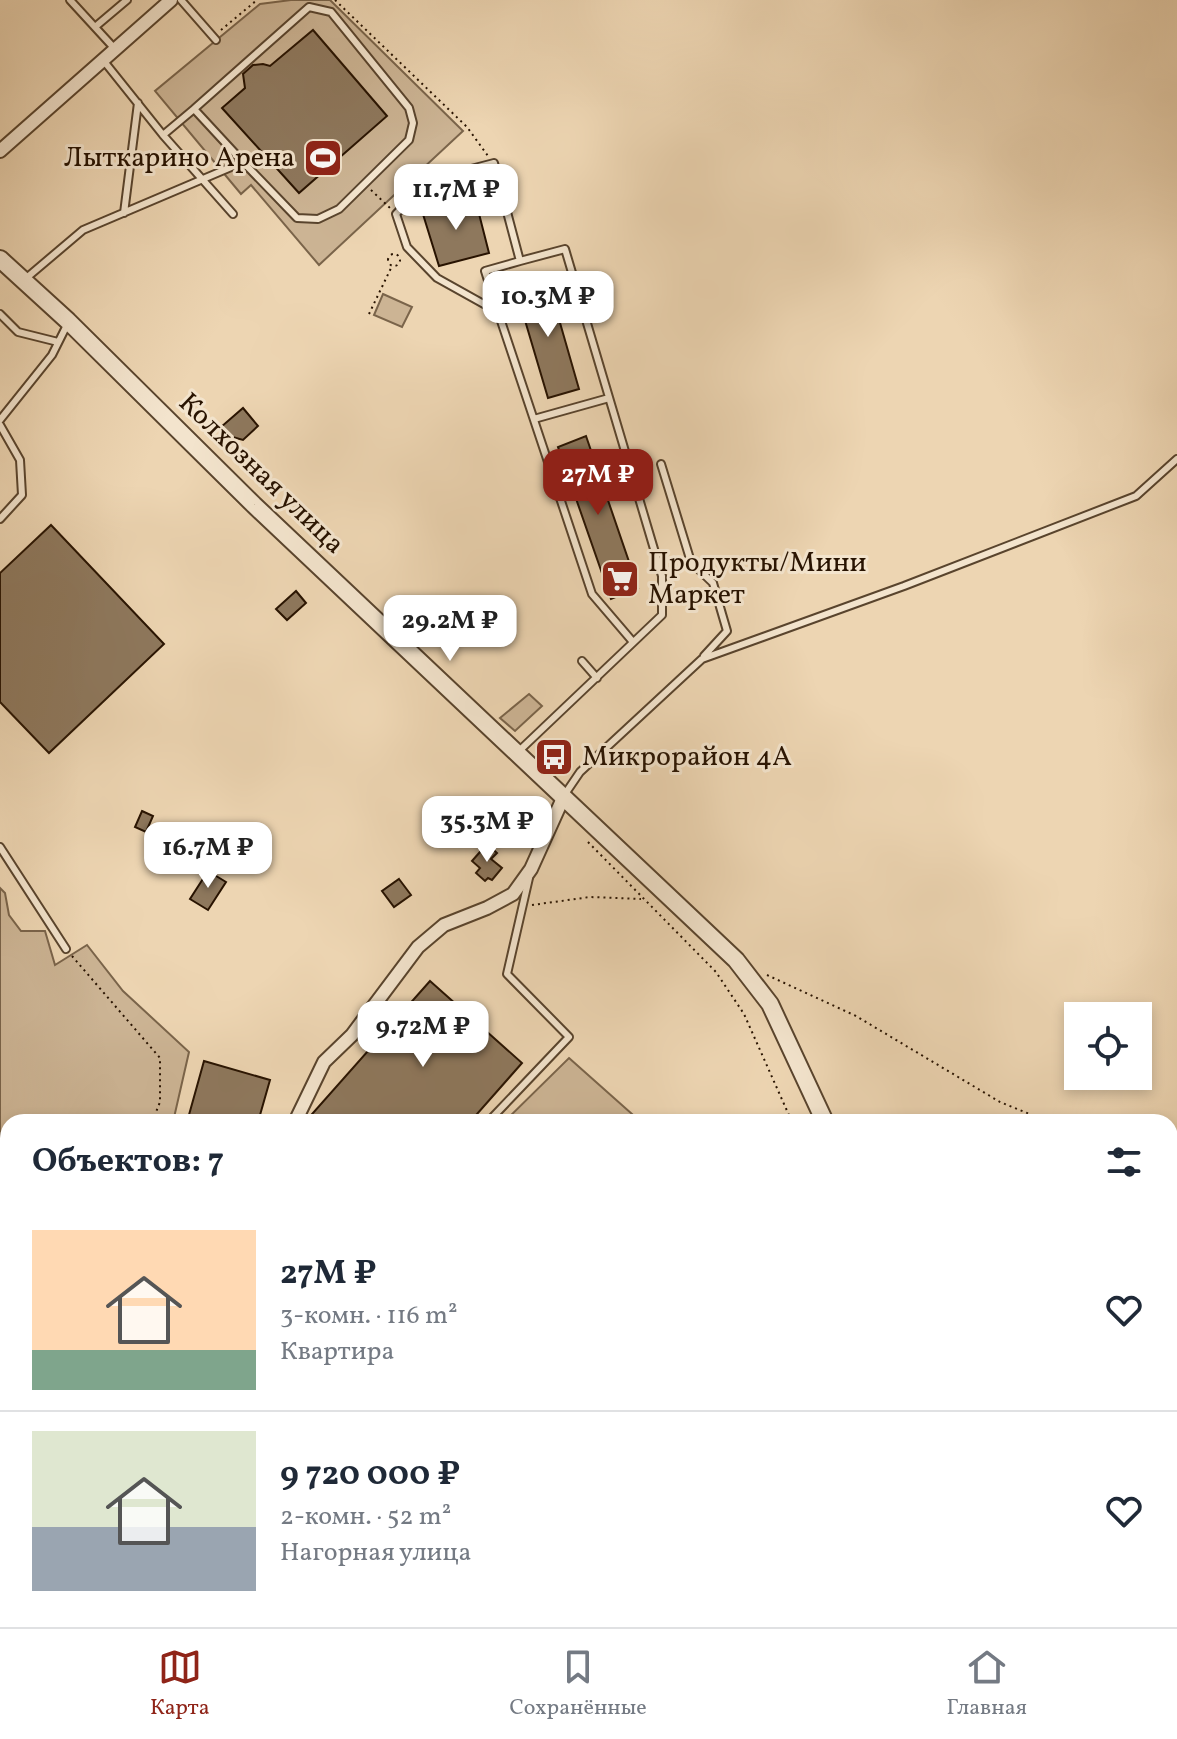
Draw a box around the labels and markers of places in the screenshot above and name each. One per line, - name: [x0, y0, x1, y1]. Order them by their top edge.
- sports icon: Лыткарино Арена: [302, 137, 344, 179]
- place label: Лыткарино Арена: [64, 139, 295, 178]
- pin: 11.7M ₽: [382, 164, 530, 232]
- pin: 10.3M ₽: [474, 271, 622, 339]
- pin: 27M ₽: [542, 449, 654, 517]
- place label: Продукты/Мини Маркет: [648, 544, 867, 615]
- supermarket icon: Продукты/Мини Маркет: [599, 558, 641, 600]
- pin: 29.2M ₽: [376, 595, 524, 663]
- bus stop icon: Микрорайон 4А: [533, 736, 575, 778]
- place label: Микрорайон 4А: [582, 738, 792, 777]
- pin: 35.3M ₽: [413, 796, 561, 864]
- pin: 16.7M ₽: [134, 822, 282, 890]
- pin: 9.72M ₽: [349, 1001, 497, 1069]

